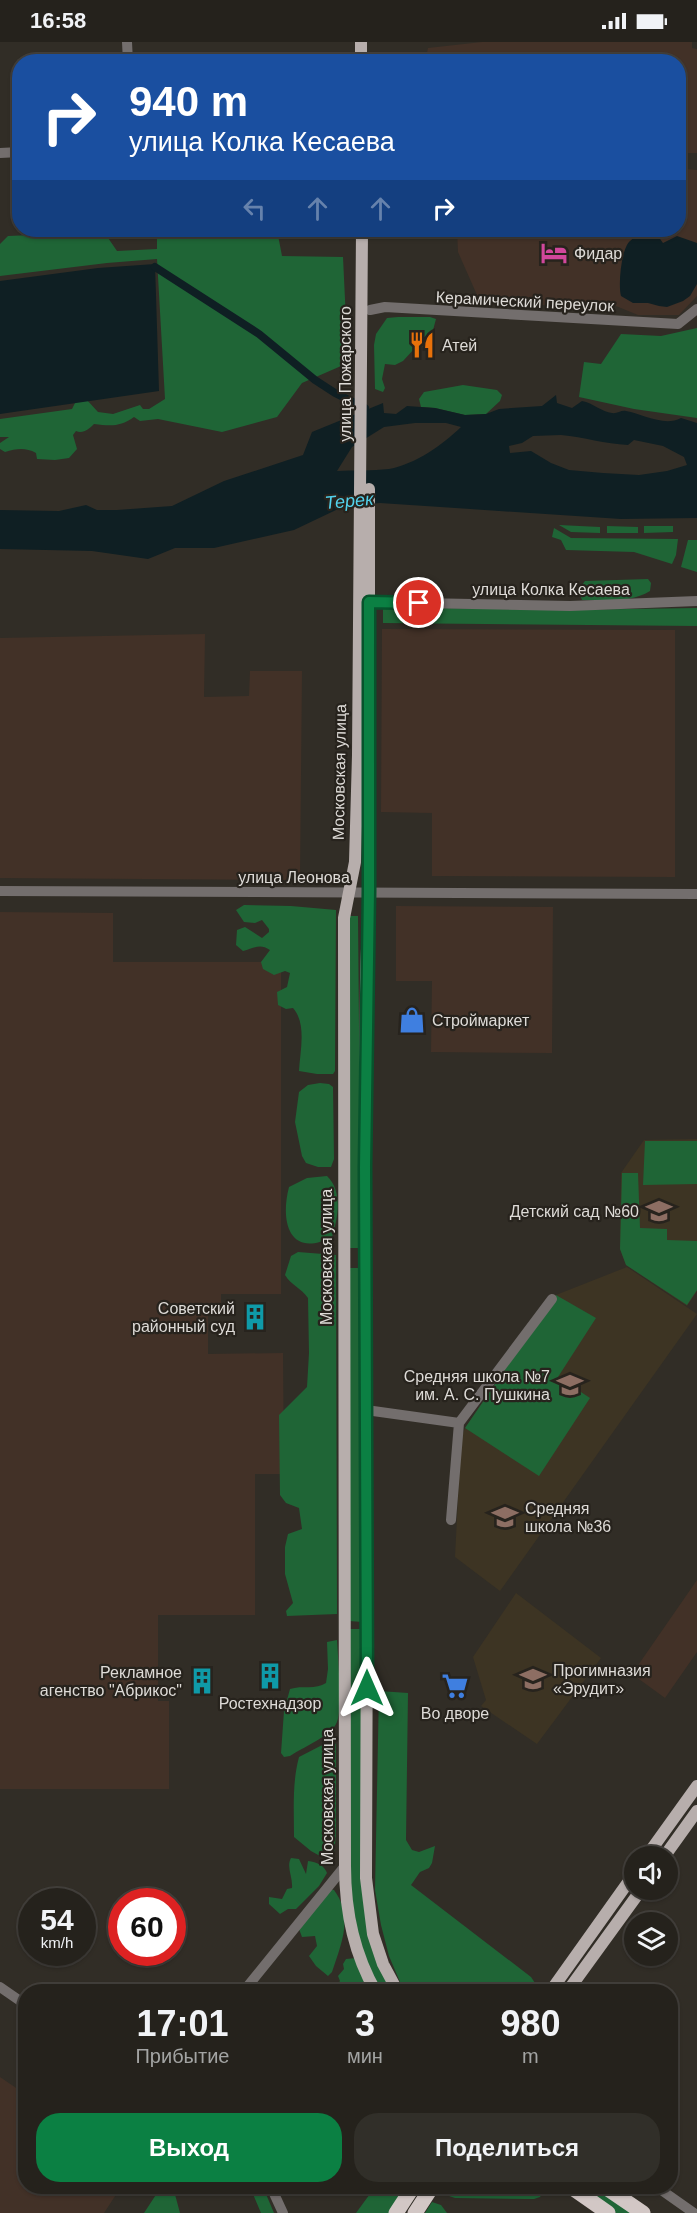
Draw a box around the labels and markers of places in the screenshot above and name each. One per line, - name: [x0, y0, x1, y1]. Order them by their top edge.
- hotel icon: Фидар: [539, 238, 569, 268]
- place label: Фидар: [574, 245, 622, 262]
- restaurant icon: Атей: [407, 330, 437, 360]
- place label: Атей: [442, 337, 477, 354]
- pin: [393, 577, 444, 628]
- shop icon: Строймаркет: [397, 1005, 427, 1035]
- place label: Строймаркет: [432, 1012, 530, 1029]
- school or university icon: Детский сад №60: [644, 1196, 674, 1226]
- place label: Детский сад №60: [510, 1203, 639, 1220]
- place label: Советский районный суд: [132, 1300, 236, 1335]
- building icon: Советский районный суд: [240, 1302, 270, 1332]
- place label: Средняя школа №7 им. А. С. Пушкина: [404, 1368, 550, 1403]
- school or university icon: Средняя школа №7 им. А. С. Пушкина: [555, 1370, 585, 1400]
- place label: Средняя школа №36: [525, 1500, 611, 1535]
- school or university icon: Средняя школа №36: [490, 1502, 520, 1532]
- building icon: Ростехнадзор: [255, 1661, 285, 1691]
- place label: Прогимназия «Эрудит»: [553, 1662, 651, 1697]
- place label: Рекламное агенство "Абрикос": [40, 1664, 182, 1699]
- school or university icon: Прогимназия «Эрудит»: [518, 1664, 548, 1694]
- building icon: Рекламное агенство "Абрикос": [187, 1666, 217, 1696]
- supermarket icon: Во дворе: [440, 1671, 470, 1701]
- place label: Ростехнадзор: [219, 1695, 321, 1712]
- place label: Во дворе: [421, 1705, 489, 1722]

